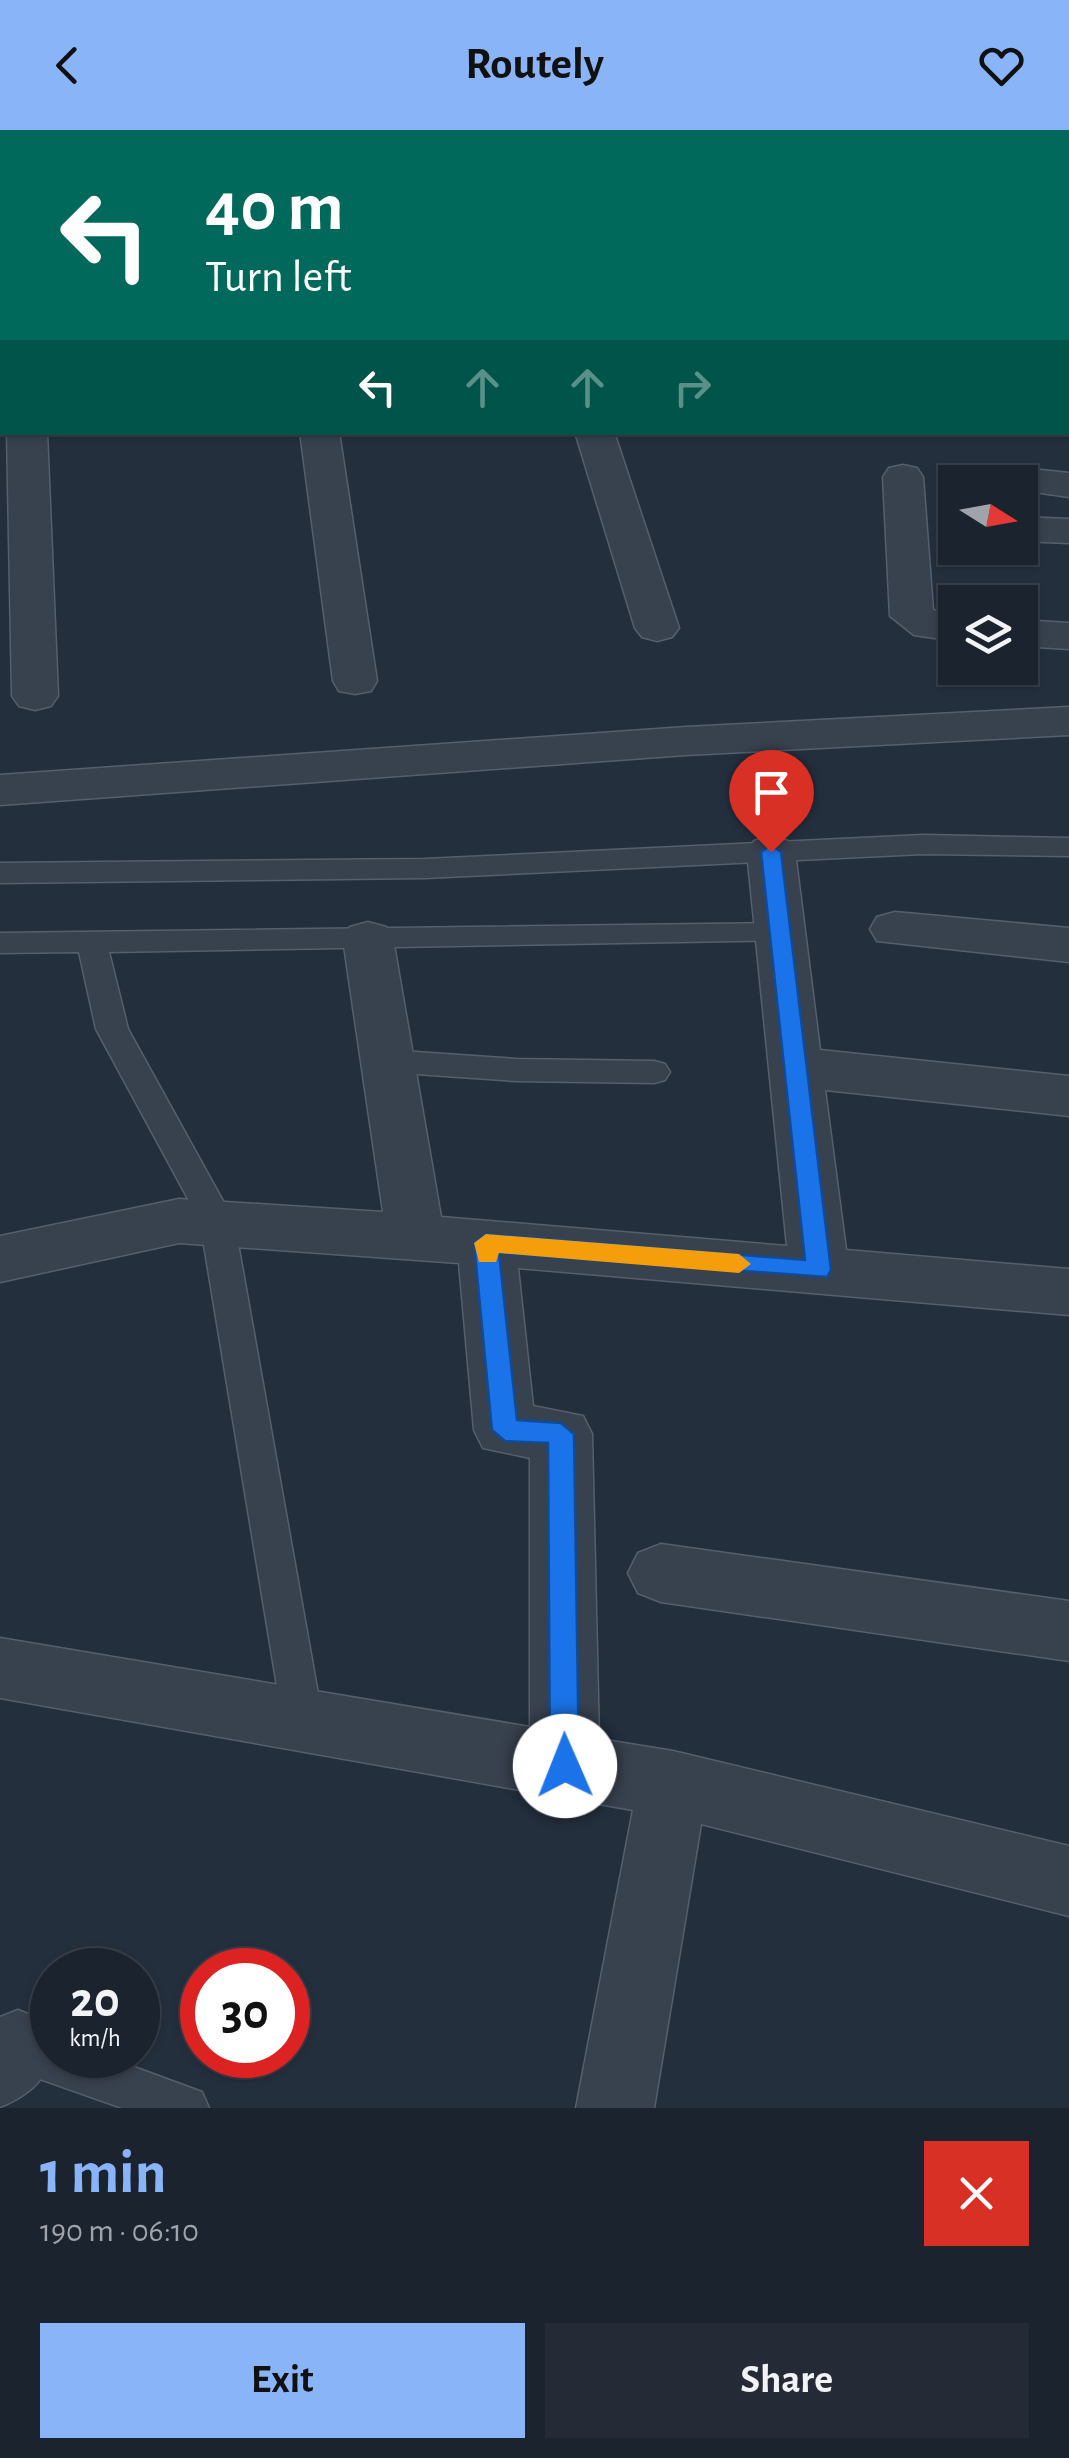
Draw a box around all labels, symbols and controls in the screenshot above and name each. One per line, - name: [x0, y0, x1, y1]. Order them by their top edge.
- icon: back: [40, 38, 95, 93]
- icon: heart: [974, 38, 1029, 93]
- text: Routely: [465, 42, 604, 87]
- icon: left: [40, 170, 170, 300]
- text: 40 m: [205, 173, 344, 243]
- text: Turn left: [205, 255, 352, 300]
- icon: left: [350, 360, 405, 415]
- icon: ahead: [455, 360, 510, 415]
- icon: ahead: [560, 360, 615, 415]
- icon: right: [665, 360, 720, 415]
- north arrow: [938, 465, 1038, 565]
- map controls: [938, 465, 1038, 685]
- button: layers: [938, 585, 1038, 685]
- pin: [729, 750, 814, 853]
- icon: arrive: [744, 765, 799, 820]
- position arrow: [513, 1714, 617, 1818]
- speed limit sign: 30: [180, 1948, 310, 2078]
- text: 20: [70, 1976, 120, 2026]
- text: km/h: [69, 2026, 121, 2051]
- button: close: [924, 2141, 1029, 2246]
- text: 1 min: [40, 2144, 166, 2204]
- text: 190 m · 06:10: [40, 2215, 199, 2247]
- button: Exit: [40, 2323, 525, 2438]
- button: Share: [545, 2323, 1029, 2438]

